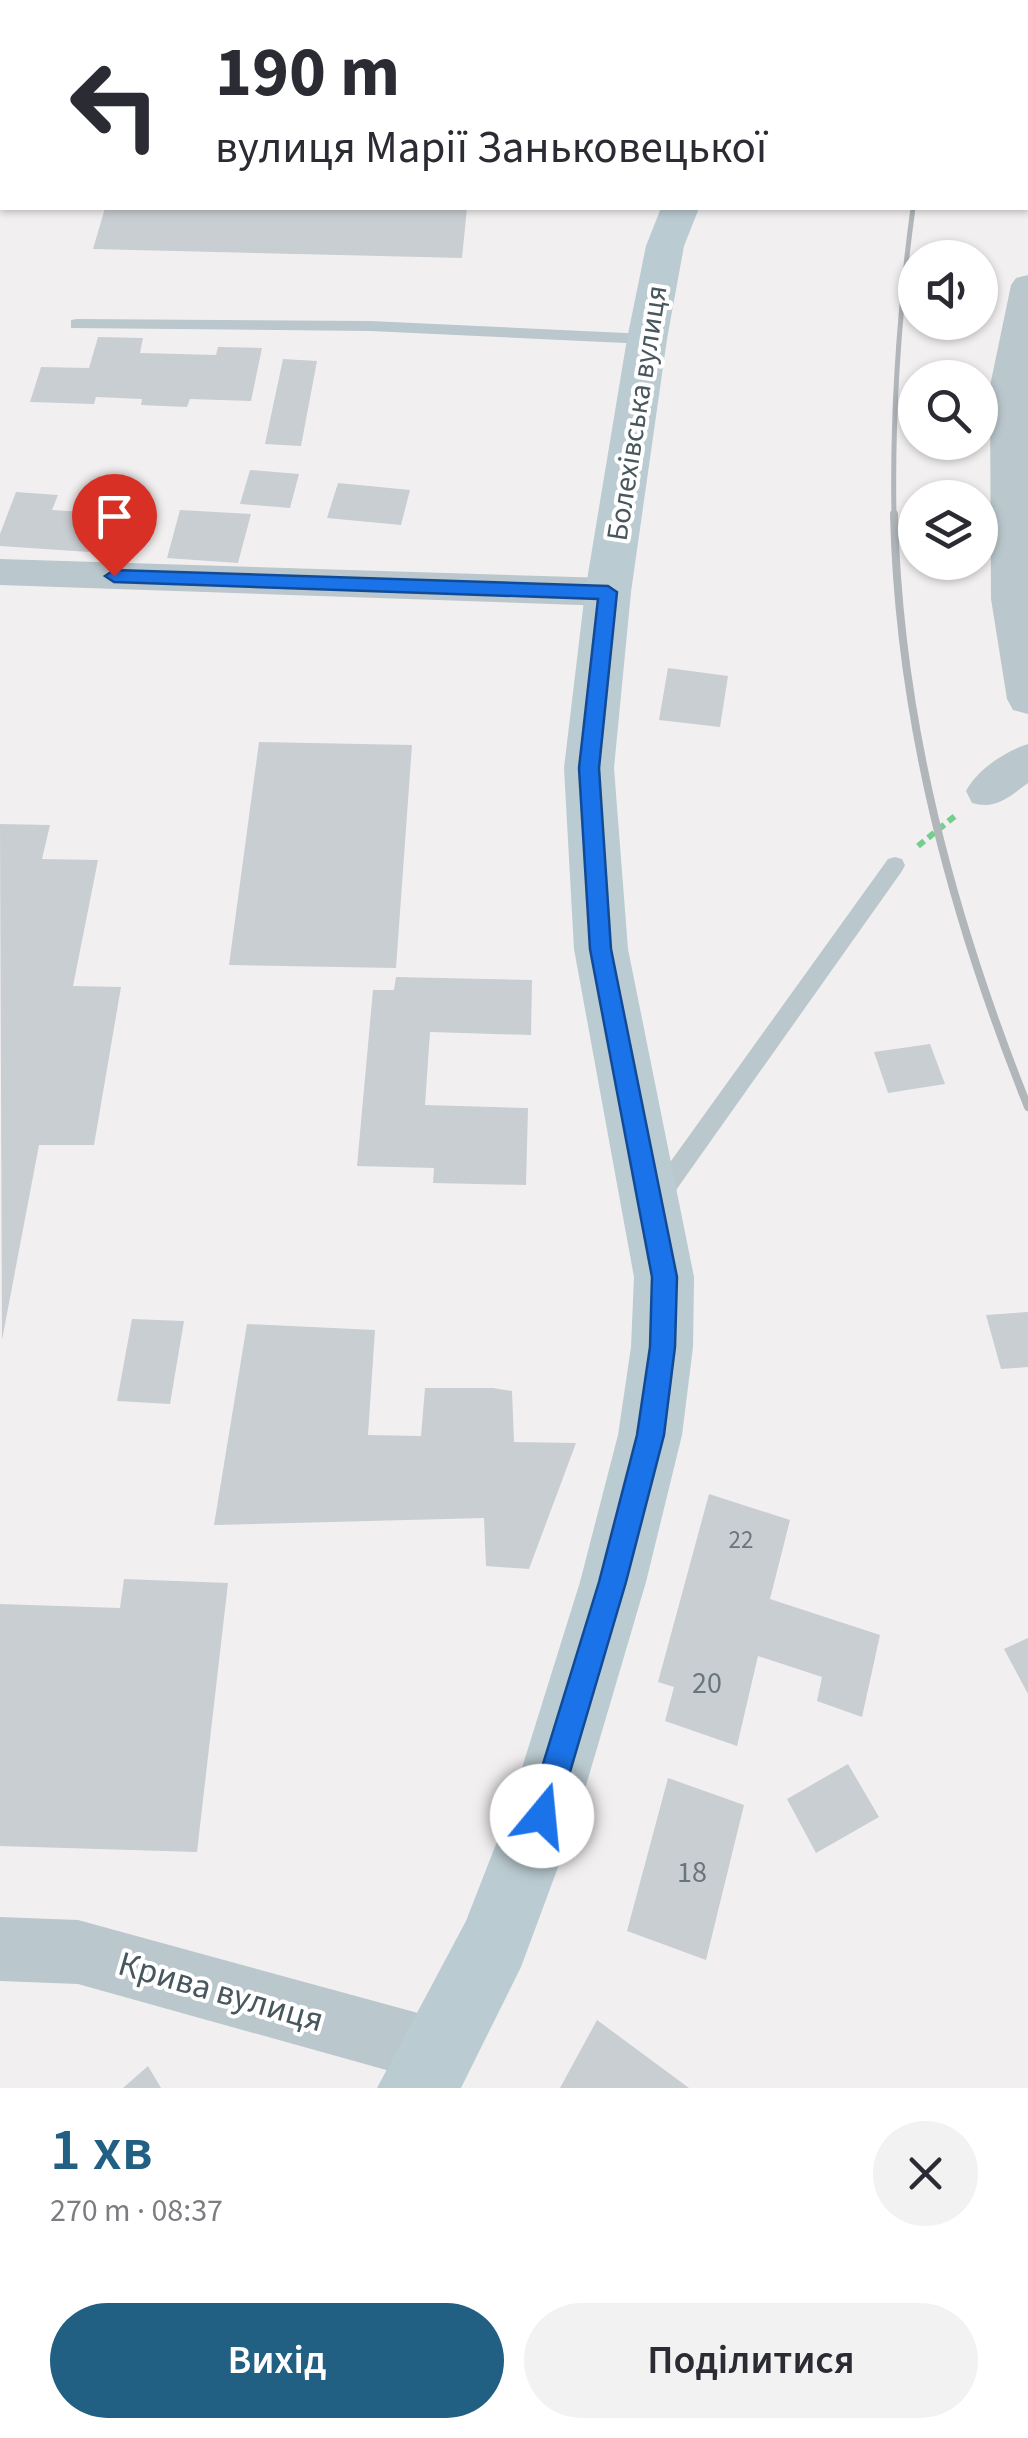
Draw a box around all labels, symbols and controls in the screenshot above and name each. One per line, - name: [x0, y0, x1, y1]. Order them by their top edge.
- text: 190 m: [215, 23, 400, 123]
- icon: left: [50, 40, 180, 170]
- text: вулиця Марії Заньковецької: [215, 116, 767, 180]
- map controls: [898, 240, 998, 580]
- button: sound: [898, 240, 998, 340]
- street label: Болехівська вулиця: [596, 282, 678, 544]
- button: search: [898, 360, 998, 460]
- pin: [72, 474, 157, 577]
- button: layers: [898, 480, 998, 580]
- icon: arrive: [87, 489, 142, 544]
- house number: 22: [729, 1522, 753, 1558]
- house number: 20: [692, 1662, 722, 1705]
- position arrow: [490, 1764, 594, 1868]
- house number: 18: [677, 1851, 707, 1894]
- street label: Крива вулиця: [112, 1939, 330, 2045]
- text: 1 хв: [50, 2108, 153, 2193]
- button: close: [873, 2121, 978, 2226]
- text: 270 m · 08:37: [50, 2188, 223, 2234]
- button: Вихід: [50, 2303, 504, 2418]
- button: Поділитися: [524, 2303, 978, 2418]

